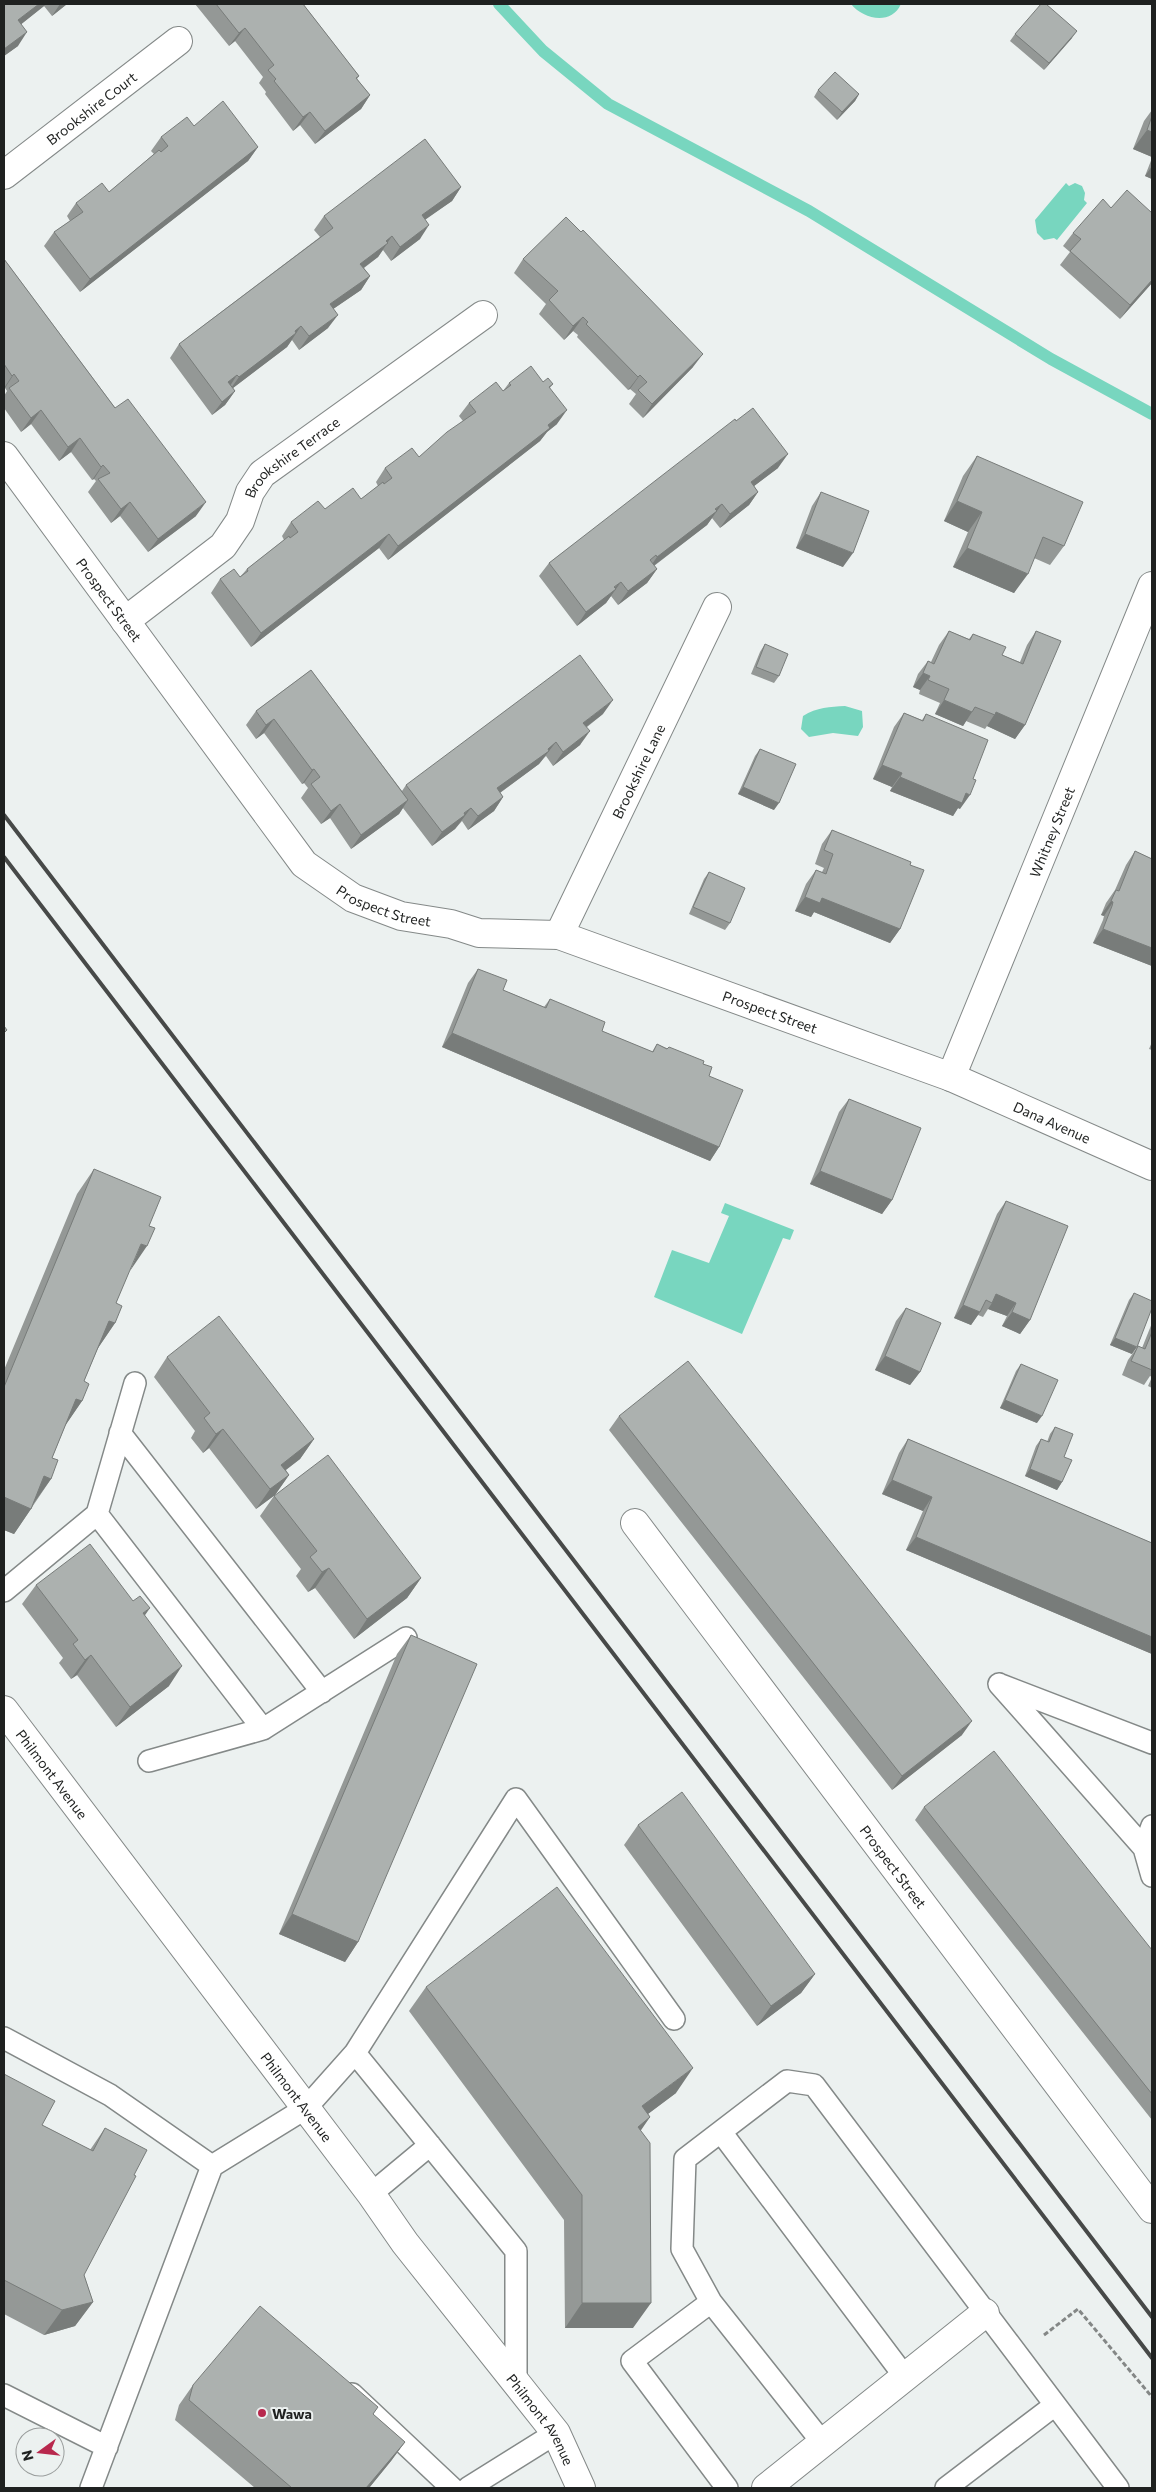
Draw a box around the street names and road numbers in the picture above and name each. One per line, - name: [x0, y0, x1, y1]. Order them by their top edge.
- street label: Brookshire Court: [43, 68, 140, 148]
- street label: Brookshire Terrace: [240, 413, 343, 500]
- street label: Prospect Street: [73, 554, 146, 645]
- street label: Brookshire Lane: [608, 721, 668, 821]
- street label: Whitney Street: [1025, 784, 1078, 880]
- street label: Prospect Street: [334, 881, 433, 929]
- street label: Prospect Street: [721, 987, 820, 1037]
- street label: Dana Avenue: [1011, 1097, 1093, 1146]
- street label: Philmont Avenue: [13, 1726, 92, 1822]
- street label: Prospect Street: [857, 1822, 931, 1911]
- street label: Philmont Avenue: [258, 2048, 336, 2145]
- street label: Philmont Avenue: [504, 2370, 578, 2468]

